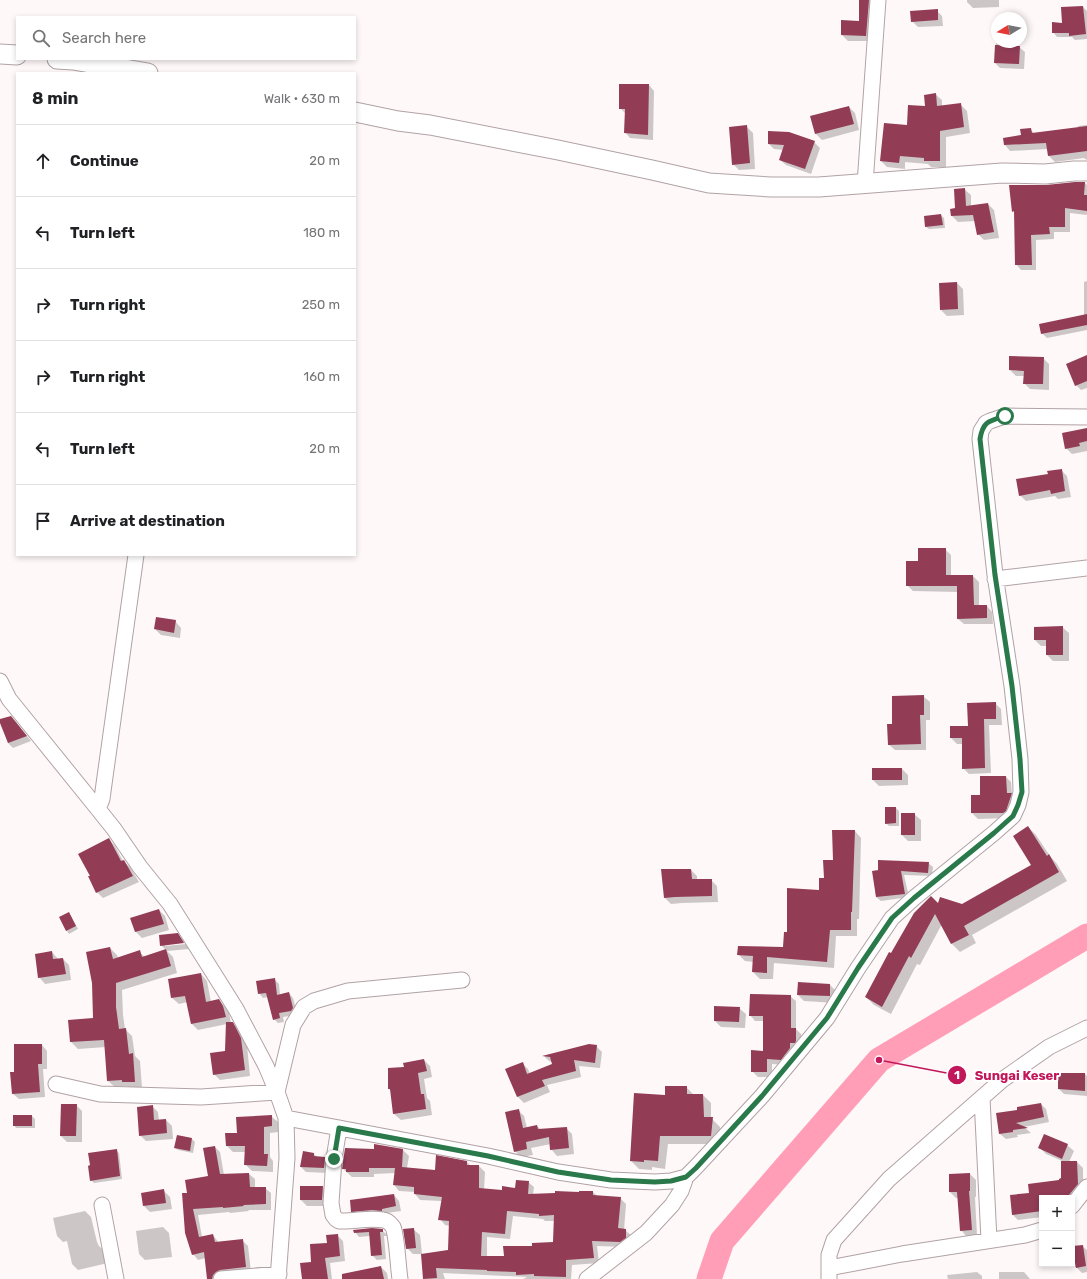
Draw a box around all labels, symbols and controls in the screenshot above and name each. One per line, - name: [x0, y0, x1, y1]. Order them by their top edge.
- north arrow: [991, 12, 1027, 48]
- search box: [16, 16, 356, 60]
- icon: search: [30, 27, 52, 49]
- text: Search here: [62, 29, 146, 47]
- text: 8 min: [32, 88, 79, 108]
- text: Walk · 630 m: [264, 91, 340, 106]
- icon: ahead: [32, 150, 54, 172]
- text: Continue: [70, 152, 139, 170]
- text: 20 m: [309, 153, 340, 168]
- icon: left: [32, 222, 54, 244]
- text: Turn left: [70, 224, 135, 242]
- text: 180 m: [303, 225, 340, 240]
- icon: right: [32, 294, 54, 316]
- text: Turn right: [70, 296, 145, 314]
- text: 250 m: [302, 297, 340, 312]
- icon: right: [32, 366, 54, 388]
- text: Turn right: [70, 368, 145, 386]
- text: 160 m: [304, 369, 340, 384]
- route start: [996, 407, 1014, 425]
- icon: left: [32, 438, 54, 460]
- text: Turn left: [70, 440, 135, 458]
- text: 20 m: [309, 441, 340, 456]
- icon: arrive: [32, 510, 54, 532]
- text: Arrive at destination: [70, 512, 225, 530]
- callout: Sungai Keser: [947, 1062, 1068, 1087]
- text: 1: [954, 1068, 960, 1082]
- text: Sungai Keser: [975, 1068, 1059, 1083]
- route end: [325, 1150, 343, 1168]
- map controls: [1039, 1195, 1075, 1267]
- button: +: [1039, 1195, 1075, 1231]
- button: −: [1039, 1231, 1075, 1267]

